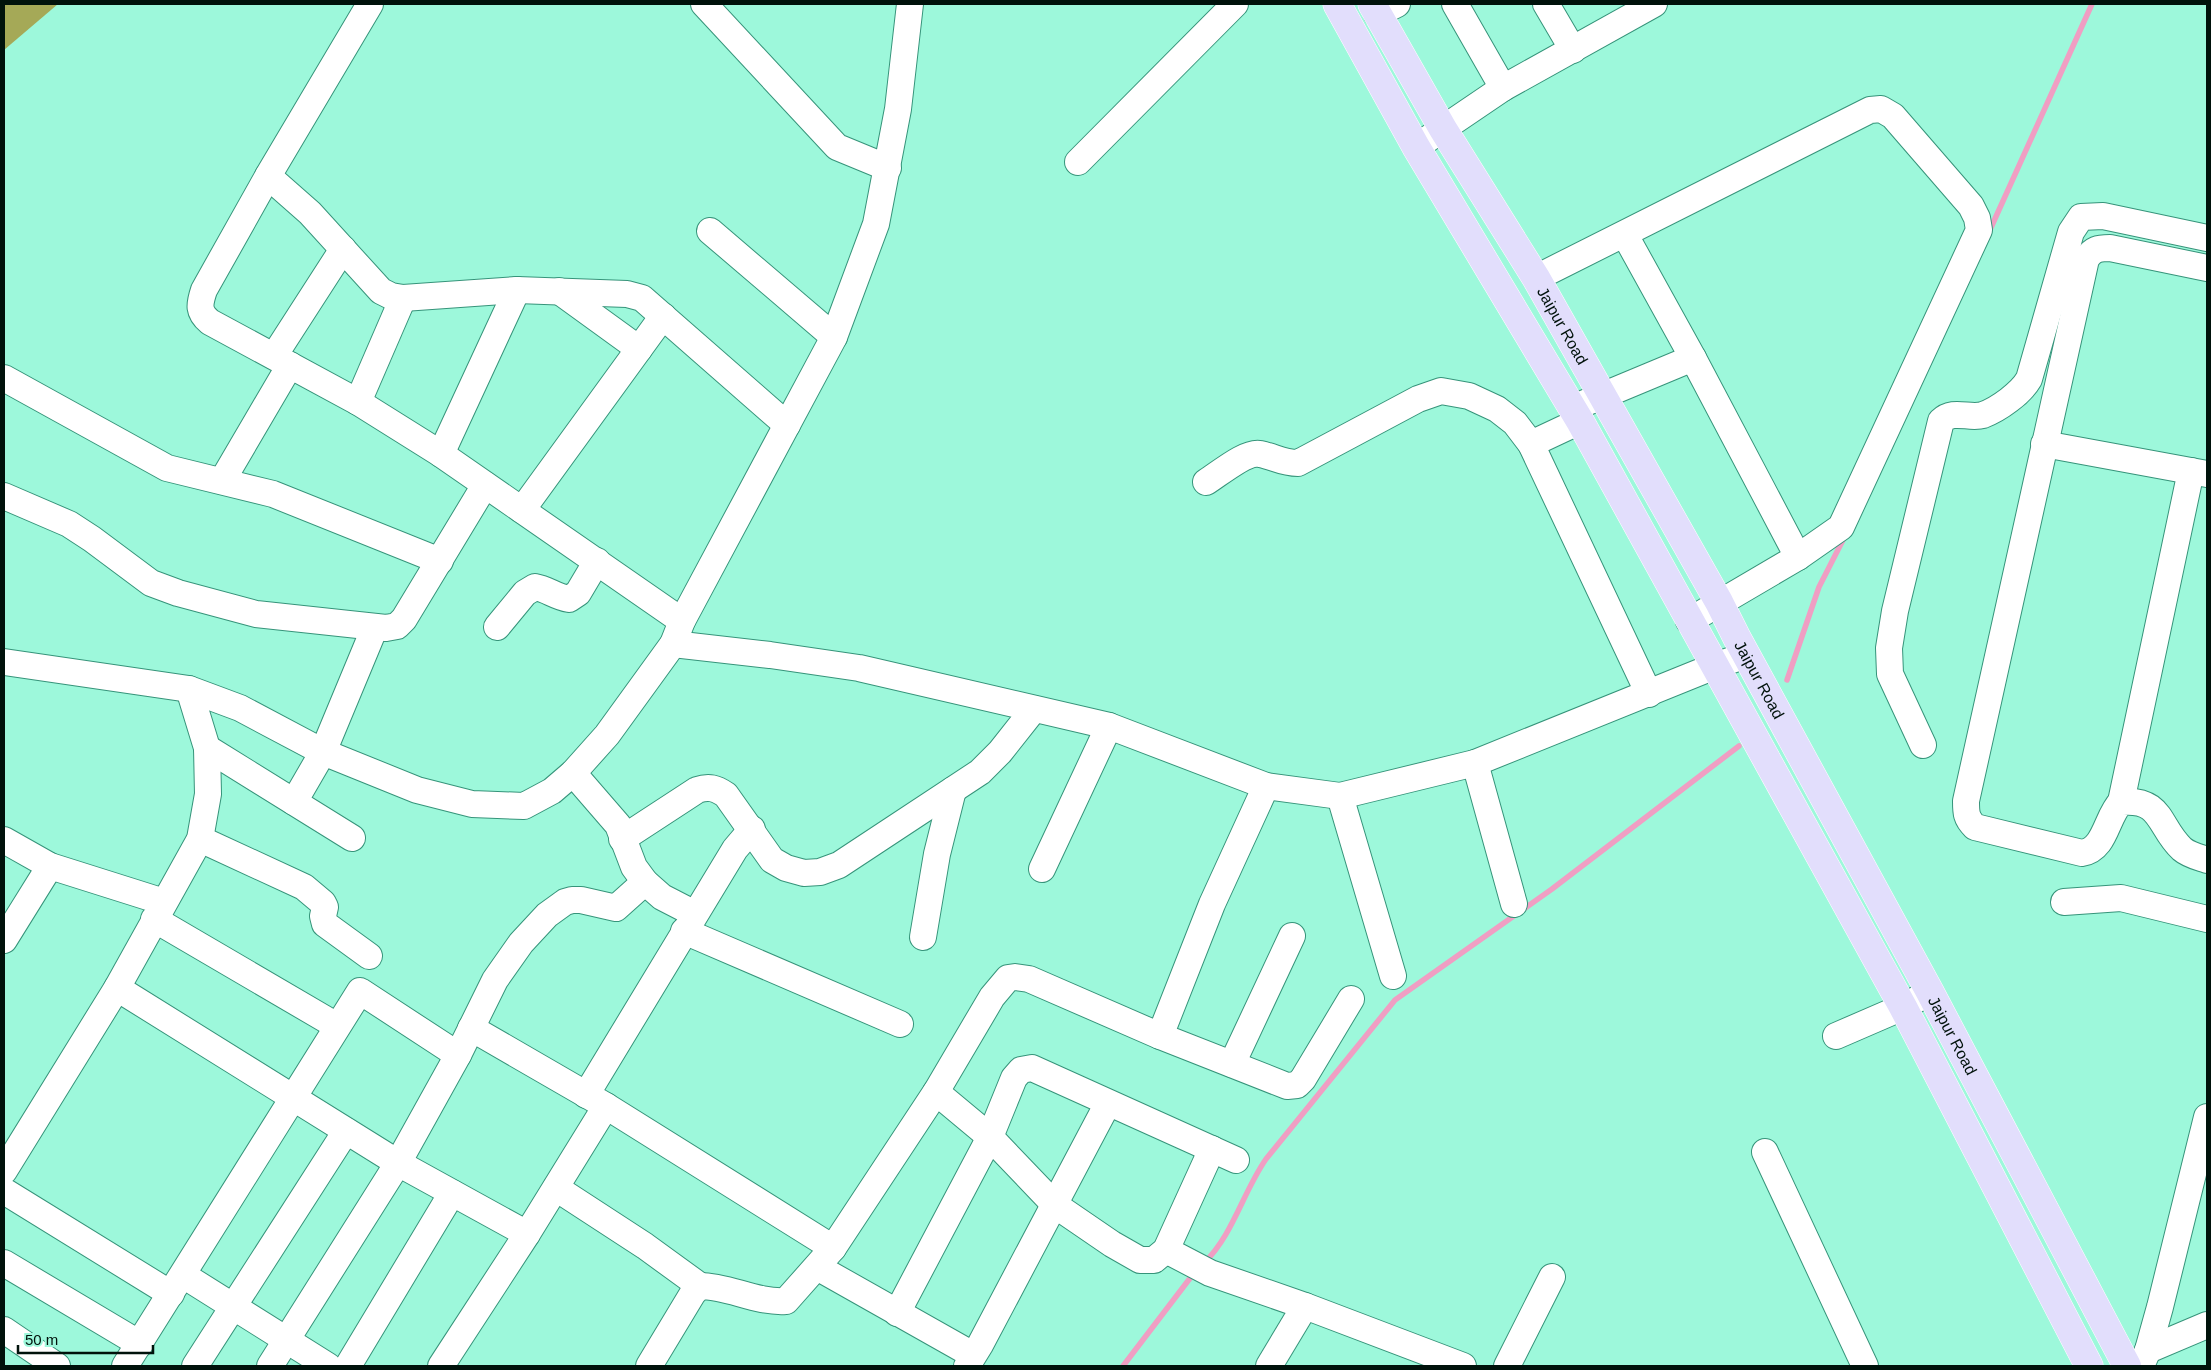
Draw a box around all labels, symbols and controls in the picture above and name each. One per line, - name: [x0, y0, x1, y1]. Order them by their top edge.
- street label: Jaipur Road: [1534, 284, 1591, 368]
- street label: Jaipur Road: [1731, 638, 1787, 722]
- street label: Jaipur Road: [1925, 993, 1980, 1078]
- scale bar: [18, 1322, 152, 1354]
- text: 50 m: [25, 1331, 58, 1348]

